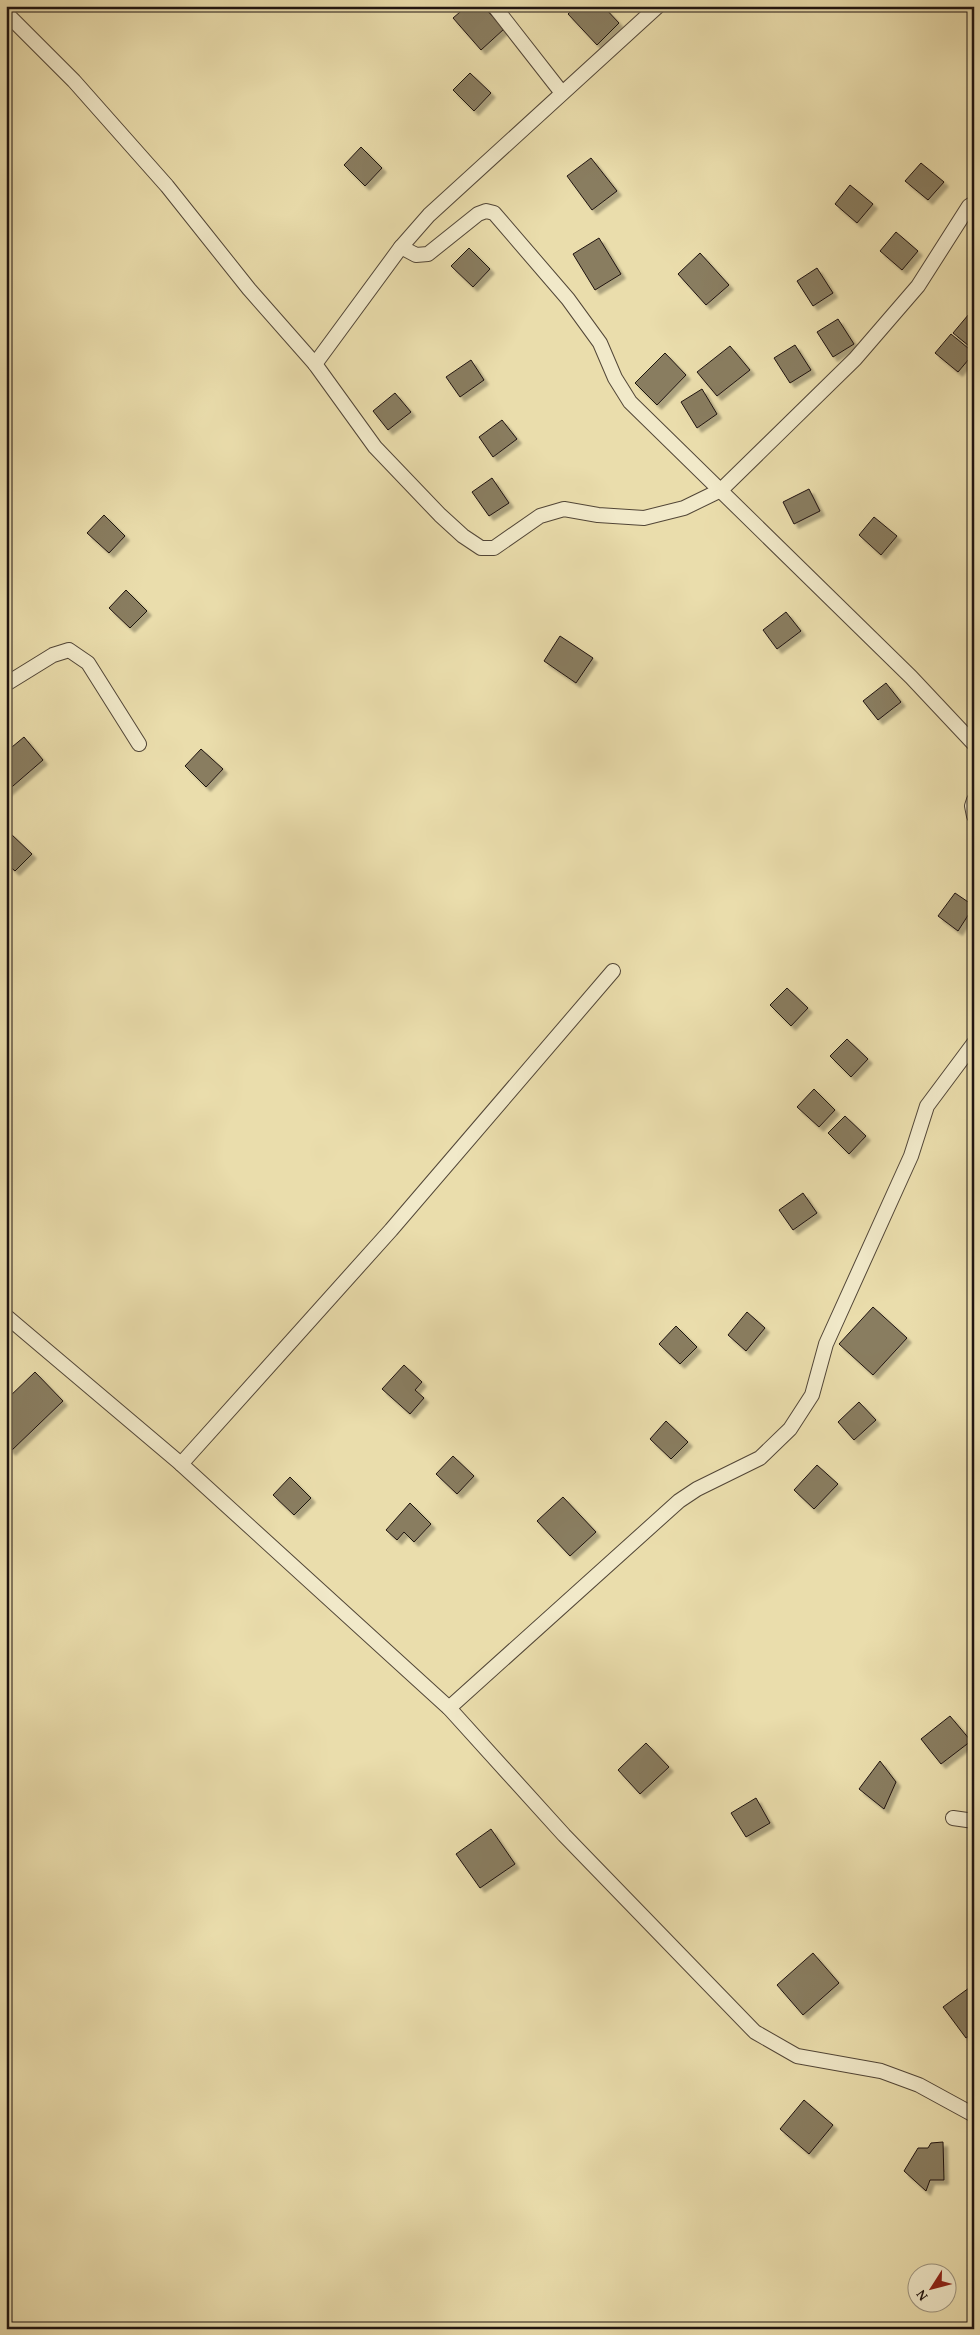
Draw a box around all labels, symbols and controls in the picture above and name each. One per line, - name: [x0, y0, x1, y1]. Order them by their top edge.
- north arrow: [908, 2262, 958, 2312]
- text: N: [910, 2285, 932, 2305]

